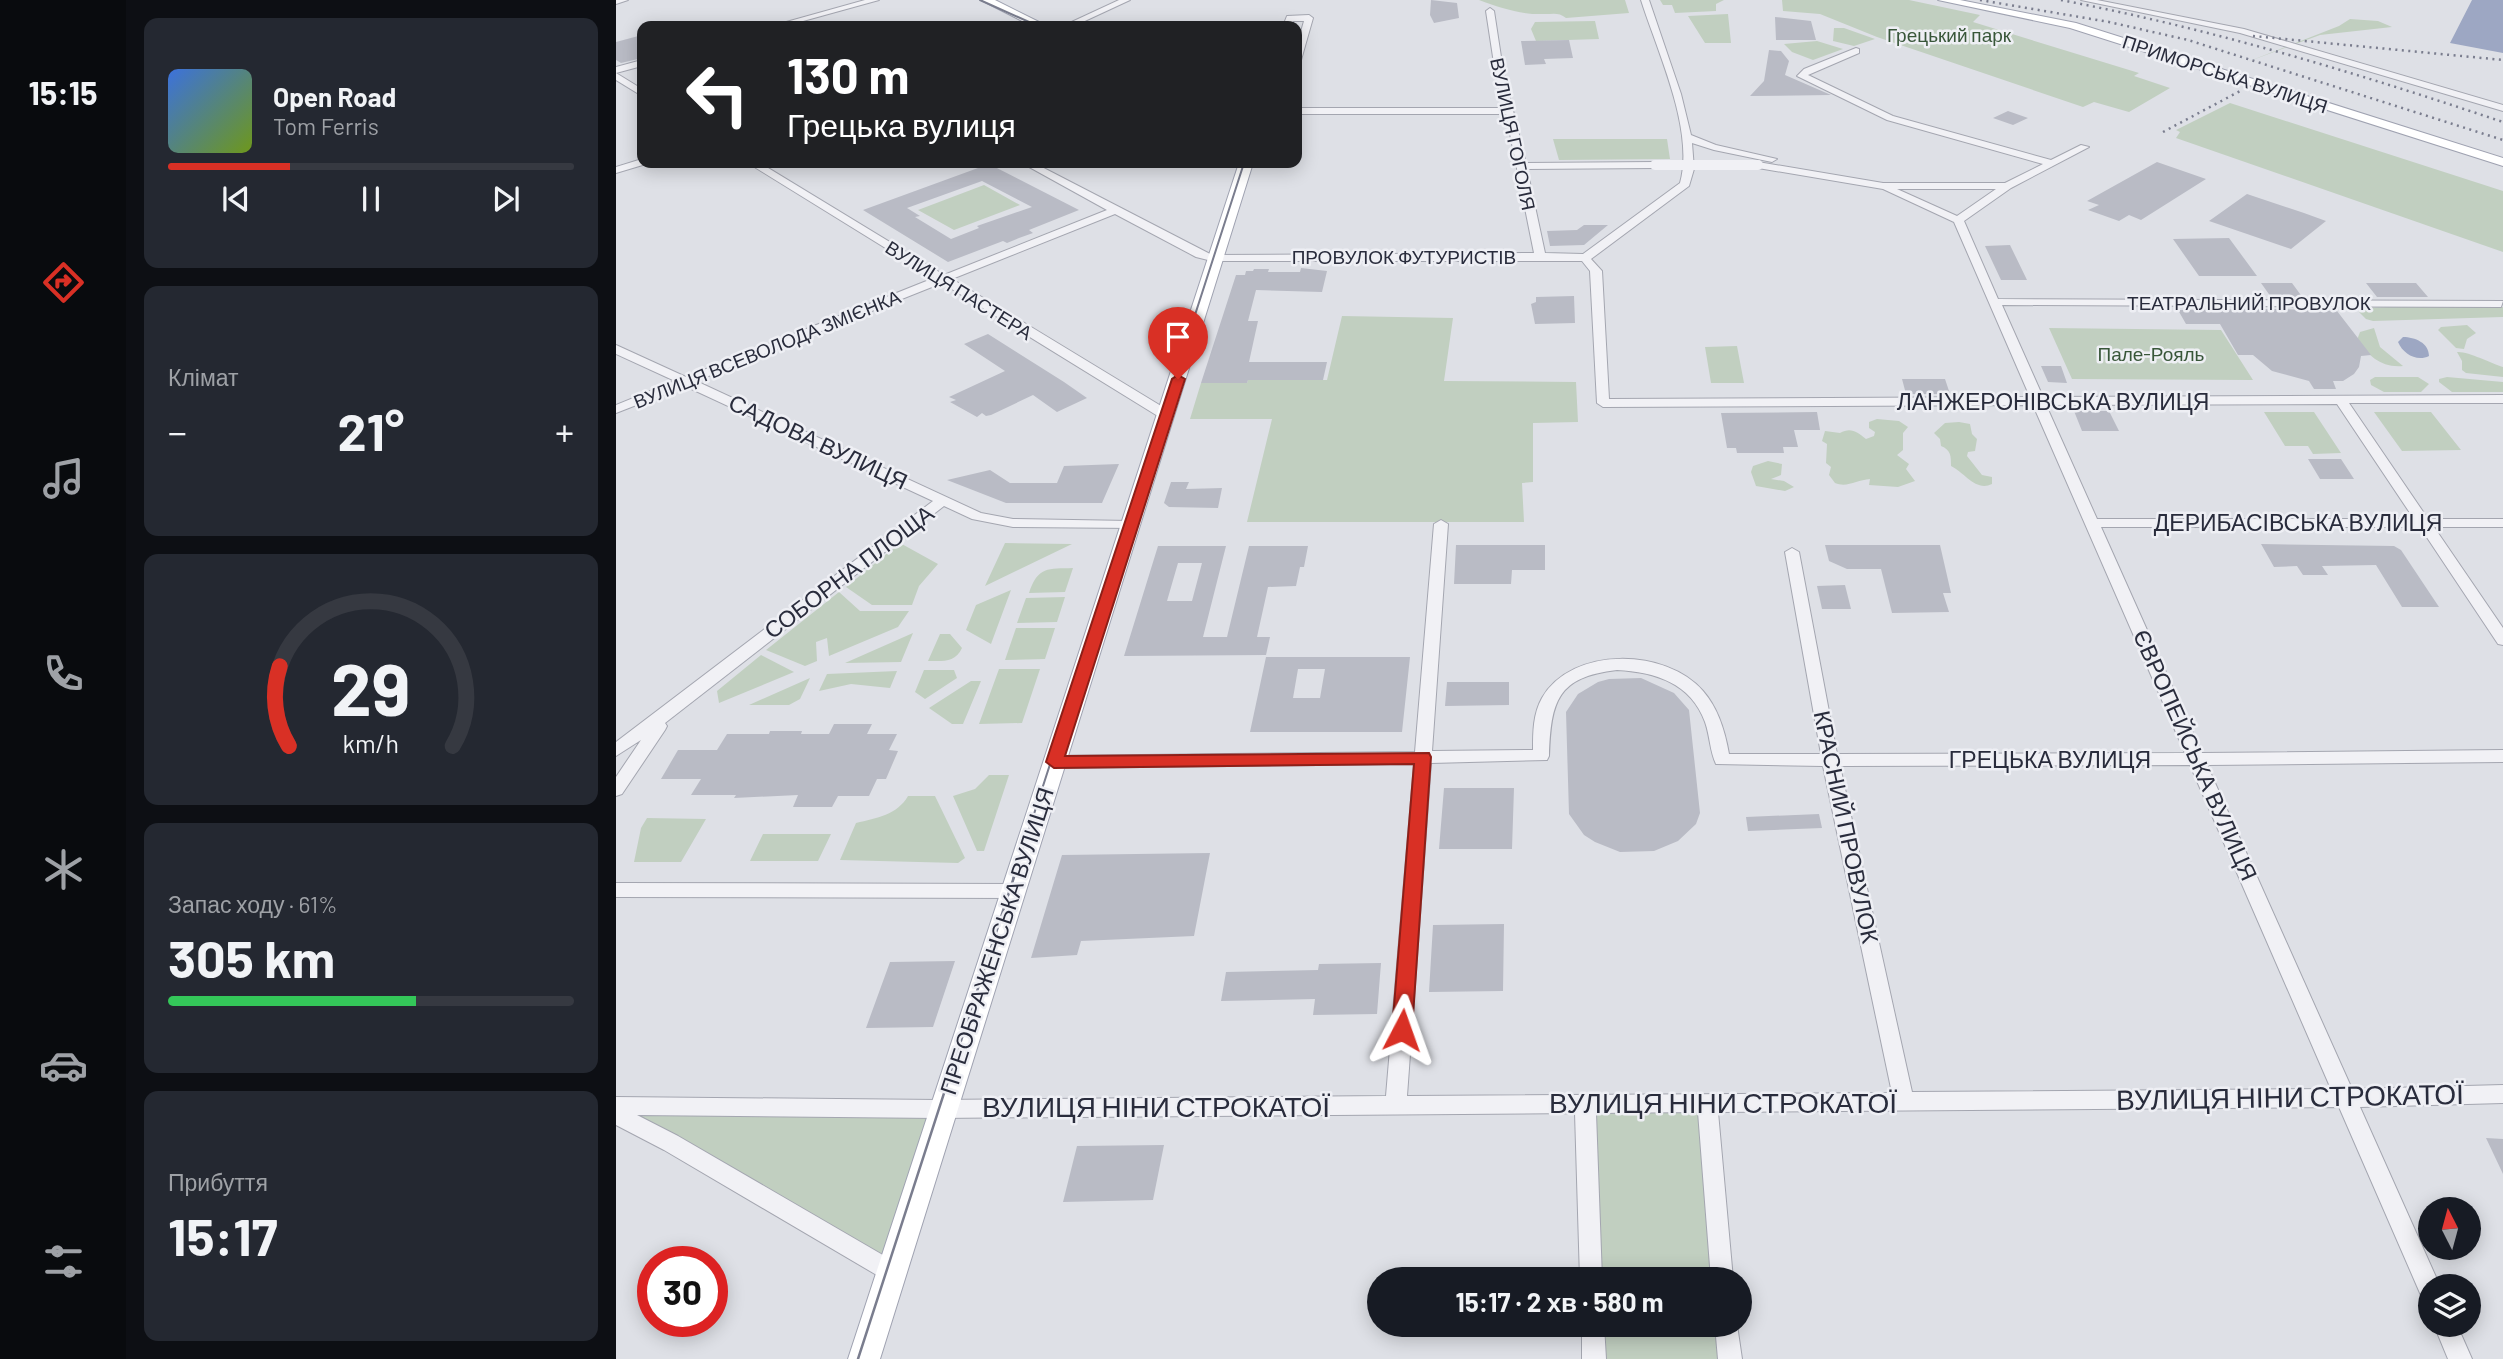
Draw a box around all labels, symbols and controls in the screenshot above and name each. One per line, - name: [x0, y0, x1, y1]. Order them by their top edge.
- park label: Грецький парк: [1887, 23, 2012, 46]
- street label: ПРИМОРСЬКА ВУЛИЦЯ: [2120, 29, 2331, 118]
- text: 130 m: [787, 45, 909, 104]
- icon: left: [672, 49, 763, 140]
- street label: ВУЛИЦЯ ГОГОЛЯ: [1486, 56, 1541, 212]
- text: 15:15: [29, 73, 97, 111]
- text: Open Road: [273, 81, 396, 112]
- text: Грецька вулиця: [787, 105, 1016, 143]
- text: Tom Ferris: [273, 112, 379, 140]
- icon: previous: [217, 180, 255, 218]
- icon: pause: [352, 180, 390, 218]
- icon: next: [487, 180, 525, 218]
- street label: ВУЛИЦЯ ПАСТЕРА: [882, 235, 1037, 344]
- street label: ПРОВУЛОК ФУТУРИСТІВ: [1292, 245, 1516, 268]
- icon: directions: [39, 258, 88, 307]
- street label: ВУЛИЦЯ ВСЕВОЛОДА ЗМІЄНКА: [630, 284, 904, 413]
- street label: ТЕАТРАЛЬНИЙ ПРОВУЛОК: [2127, 291, 2371, 314]
- pin: [1148, 307, 1208, 379]
- icon: arrive: [1159, 318, 1197, 356]
- park label: Пале-Рояль: [2097, 342, 2205, 365]
- text: Клімат: [168, 363, 239, 391]
- street label: САДОВА ВУЛИЦЯ: [725, 387, 912, 495]
- street label: ЛАНЖЕРОНІВСЬКА ВУЛИЦЯ: [1897, 387, 2209, 415]
- text: 21°: [338, 399, 404, 461]
- text: −: [168, 408, 187, 454]
- text: +: [555, 408, 574, 454]
- icon: music: [39, 454, 88, 503]
- street label: СОБОРНА ПЛОЩА: [758, 498, 939, 644]
- street label: ДЕРИБАСІВСЬКА ВУЛИЦЯ: [2154, 508, 2442, 536]
- street label: ЄВРОПЕЙСЬКА ВУЛИЦЯ: [2128, 625, 2264, 884]
- text: 29: [331, 643, 411, 731]
- icon: phone: [39, 649, 88, 698]
- street label: КРАСНИЙ ПРОВУЛОК: [1809, 708, 1885, 946]
- text: km/h: [343, 727, 399, 757]
- street label: ГРЕЦЬКА ВУЛИЦЯ: [1949, 745, 2151, 773]
- street label: ПРЕОБРАЖЕНСЬКА ВУЛИЦЯ: [933, 784, 1059, 1098]
- icon: climate: [39, 845, 88, 894]
- text: Запас ходу · 61%: [168, 890, 338, 918]
- text: 305 km: [168, 926, 335, 988]
- position arrow: [1365, 993, 1439, 1067]
- icon: car: [39, 1041, 88, 1090]
- street label: ВУЛИЦЯ НІНИ СТРОКАТОЇ: [2116, 1076, 2464, 1116]
- street label: ВУЛИЦЯ НІНИ СТРОКАТОЇ: [1549, 1085, 1897, 1119]
- street label: ВУЛИЦЯ НІНИ СТРОКАТОЇ: [982, 1089, 1330, 1123]
- text: Прибуття: [168, 1168, 268, 1196]
- north arrow: [2418, 1197, 2482, 1260]
- map controls: [2418, 1197, 2481, 1337]
- text: 15:17: [168, 1204, 278, 1266]
- icon: filters: [39, 1237, 88, 1286]
- speed limit sign: 30: [637, 1246, 728, 1337]
- button: layers: [2418, 1274, 2481, 1337]
- text: 15:17 · 2 хв · 580 m: [1456, 1286, 1663, 1317]

